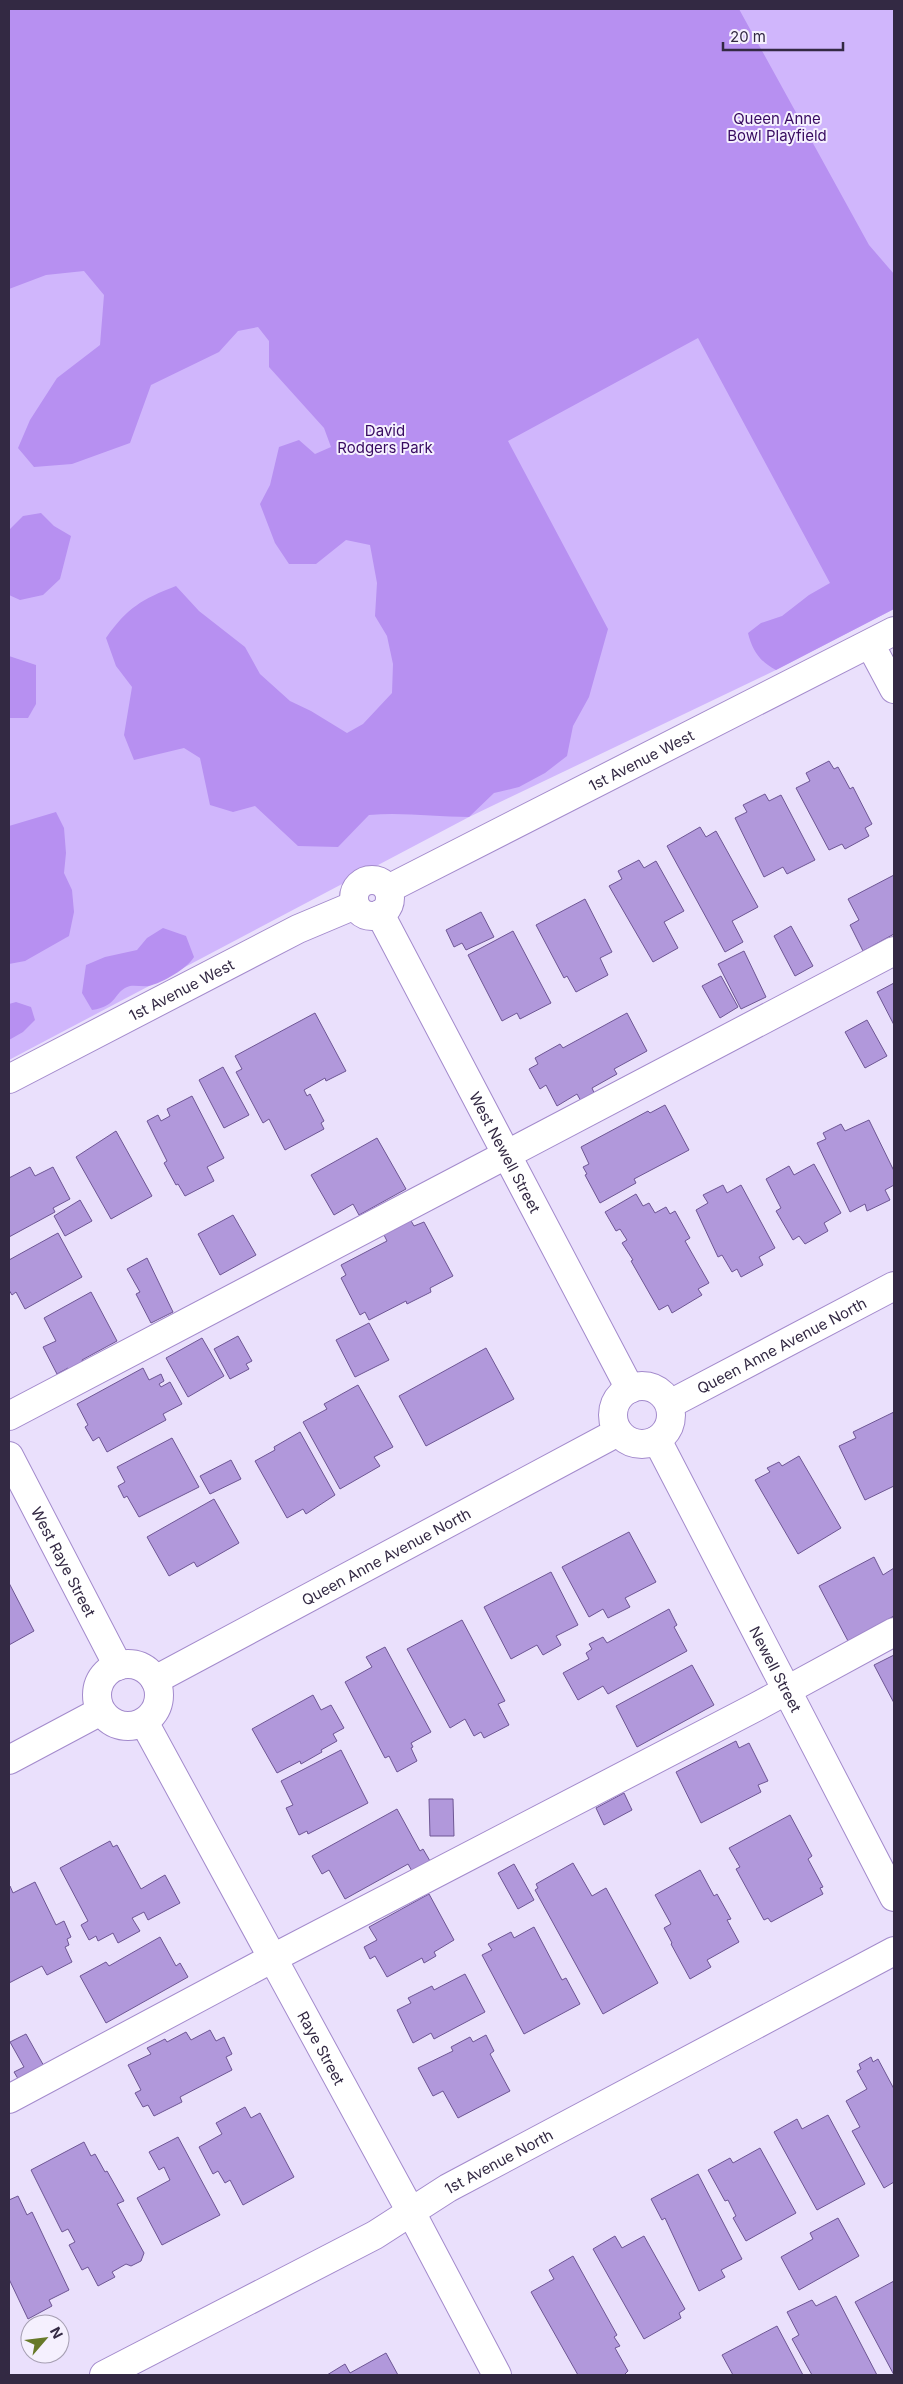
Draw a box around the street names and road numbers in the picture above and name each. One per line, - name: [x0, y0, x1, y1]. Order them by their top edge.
- street label: 1st Avenue West: [585, 725, 697, 795]
- street label: 1st Avenue West: [125, 954, 237, 1025]
- street label: West Newell Street: [466, 1088, 545, 1216]
- street label: Queen Anne Avenue North: [693, 1293, 870, 1398]
- street label: West Raye Street: [27, 1503, 100, 1620]
- street label: Queen Anne Avenue North: [298, 1503, 474, 1609]
- street label: Newell Street: [746, 1623, 806, 1715]
- street label: Raye Street: [294, 2008, 349, 2088]
- street label: 1st Avenue North: [441, 2125, 556, 2198]

